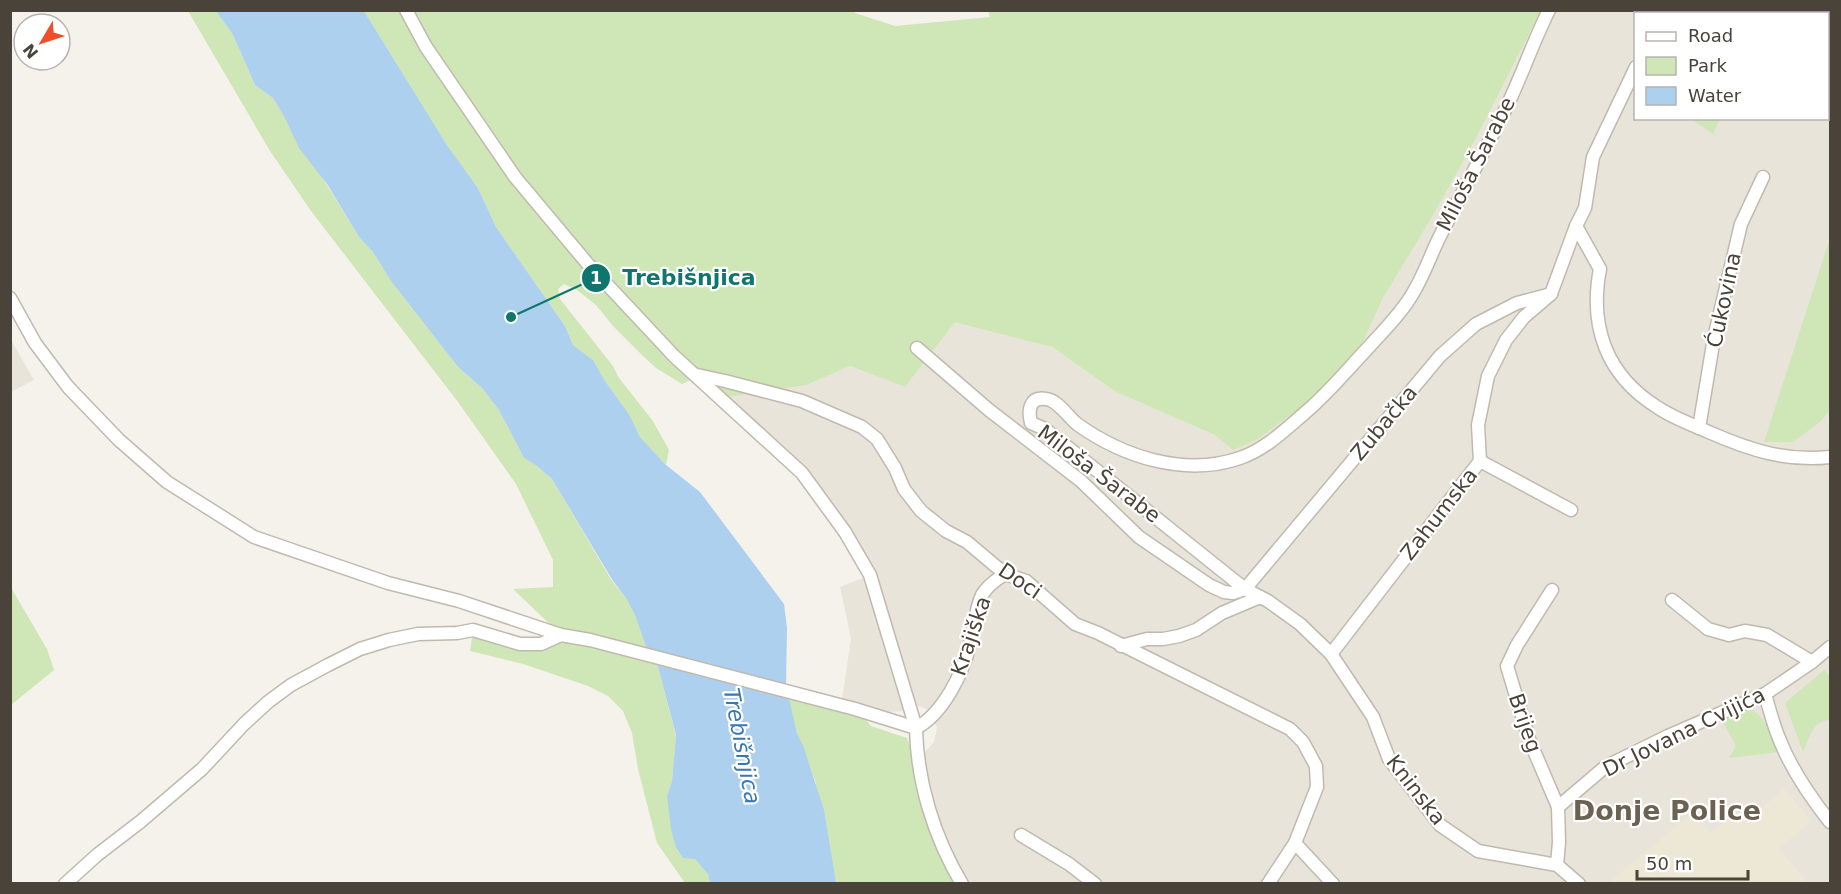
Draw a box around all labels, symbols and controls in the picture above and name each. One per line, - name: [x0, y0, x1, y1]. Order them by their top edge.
- north arrow: [12, 12, 72, 72]
- legend: [1634, 12, 1829, 120]
- text: Road: [1688, 25, 1733, 46]
- text: N: [19, 40, 42, 62]
- text: Park: [1688, 55, 1727, 76]
- text: Water: [1688, 85, 1742, 106]
- street label: Miloša Šarabe: [1431, 93, 1520, 235]
- street label: Ćukovina: [1701, 250, 1746, 350]
- callout: Trebišnjica: [581, 258, 768, 298]
- text: Trebišnjica: [622, 265, 756, 290]
- text: 1: [590, 267, 602, 288]
- street label: Zubačka: [1346, 381, 1422, 465]
- street label: Miloša Šarabe: [1033, 419, 1166, 528]
- street label: Zahumska: [1396, 463, 1482, 565]
- street label: Doci: [994, 558, 1046, 604]
- street label: Krajiška: [946, 593, 996, 679]
- street label: Dr Jovana Cvijića: [1599, 682, 1769, 782]
- water label: Trebišnjica: [719, 686, 765, 806]
- street label: Brijeg: [1504, 690, 1546, 756]
- street label: Kninska: [1381, 750, 1451, 830]
- district label: Donje Police: [1573, 795, 1761, 826]
- scale bar: [1637, 843, 1748, 881]
- text: 50 m: [1646, 853, 1692, 874]

